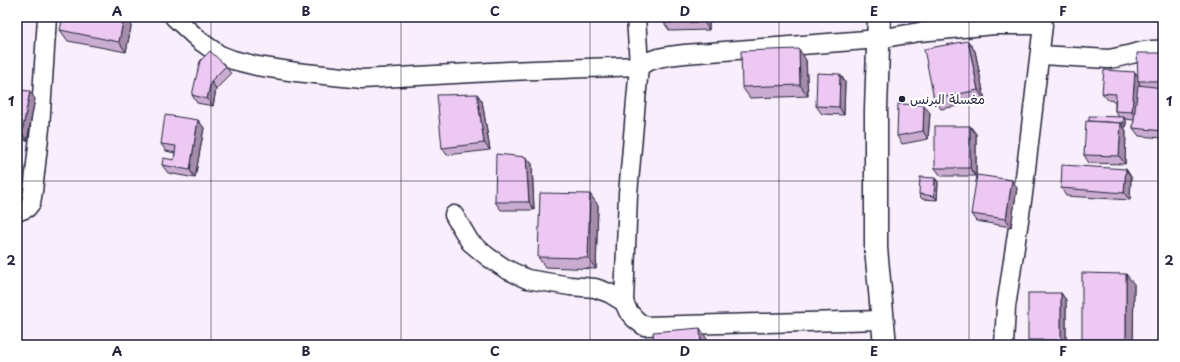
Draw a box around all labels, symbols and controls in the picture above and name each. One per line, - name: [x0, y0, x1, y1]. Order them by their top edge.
- text: A: [112, 1, 122, 20]
- text: B: [302, 1, 311, 20]
- text: C: [490, 1, 500, 20]
- text: D: [680, 1, 690, 20]
- text: E: [870, 1, 878, 20]
- text: F: [1059, 1, 1067, 20]
- place label: مغسلة البرنس: [910, 89, 985, 108]
- text: 1: [8, 91, 14, 110]
- text: 1: [1166, 91, 1172, 110]
- marker: مغسلة البرنس: [897, 94, 907, 104]
- text: 2: [6, 250, 16, 269]
- text: 2: [1164, 250, 1174, 269]
- text: A: [112, 341, 122, 360]
- text: B: [302, 341, 311, 360]
- text: C: [490, 341, 500, 360]
- text: D: [680, 341, 690, 360]
- text: E: [870, 341, 878, 360]
- text: F: [1059, 341, 1067, 360]

